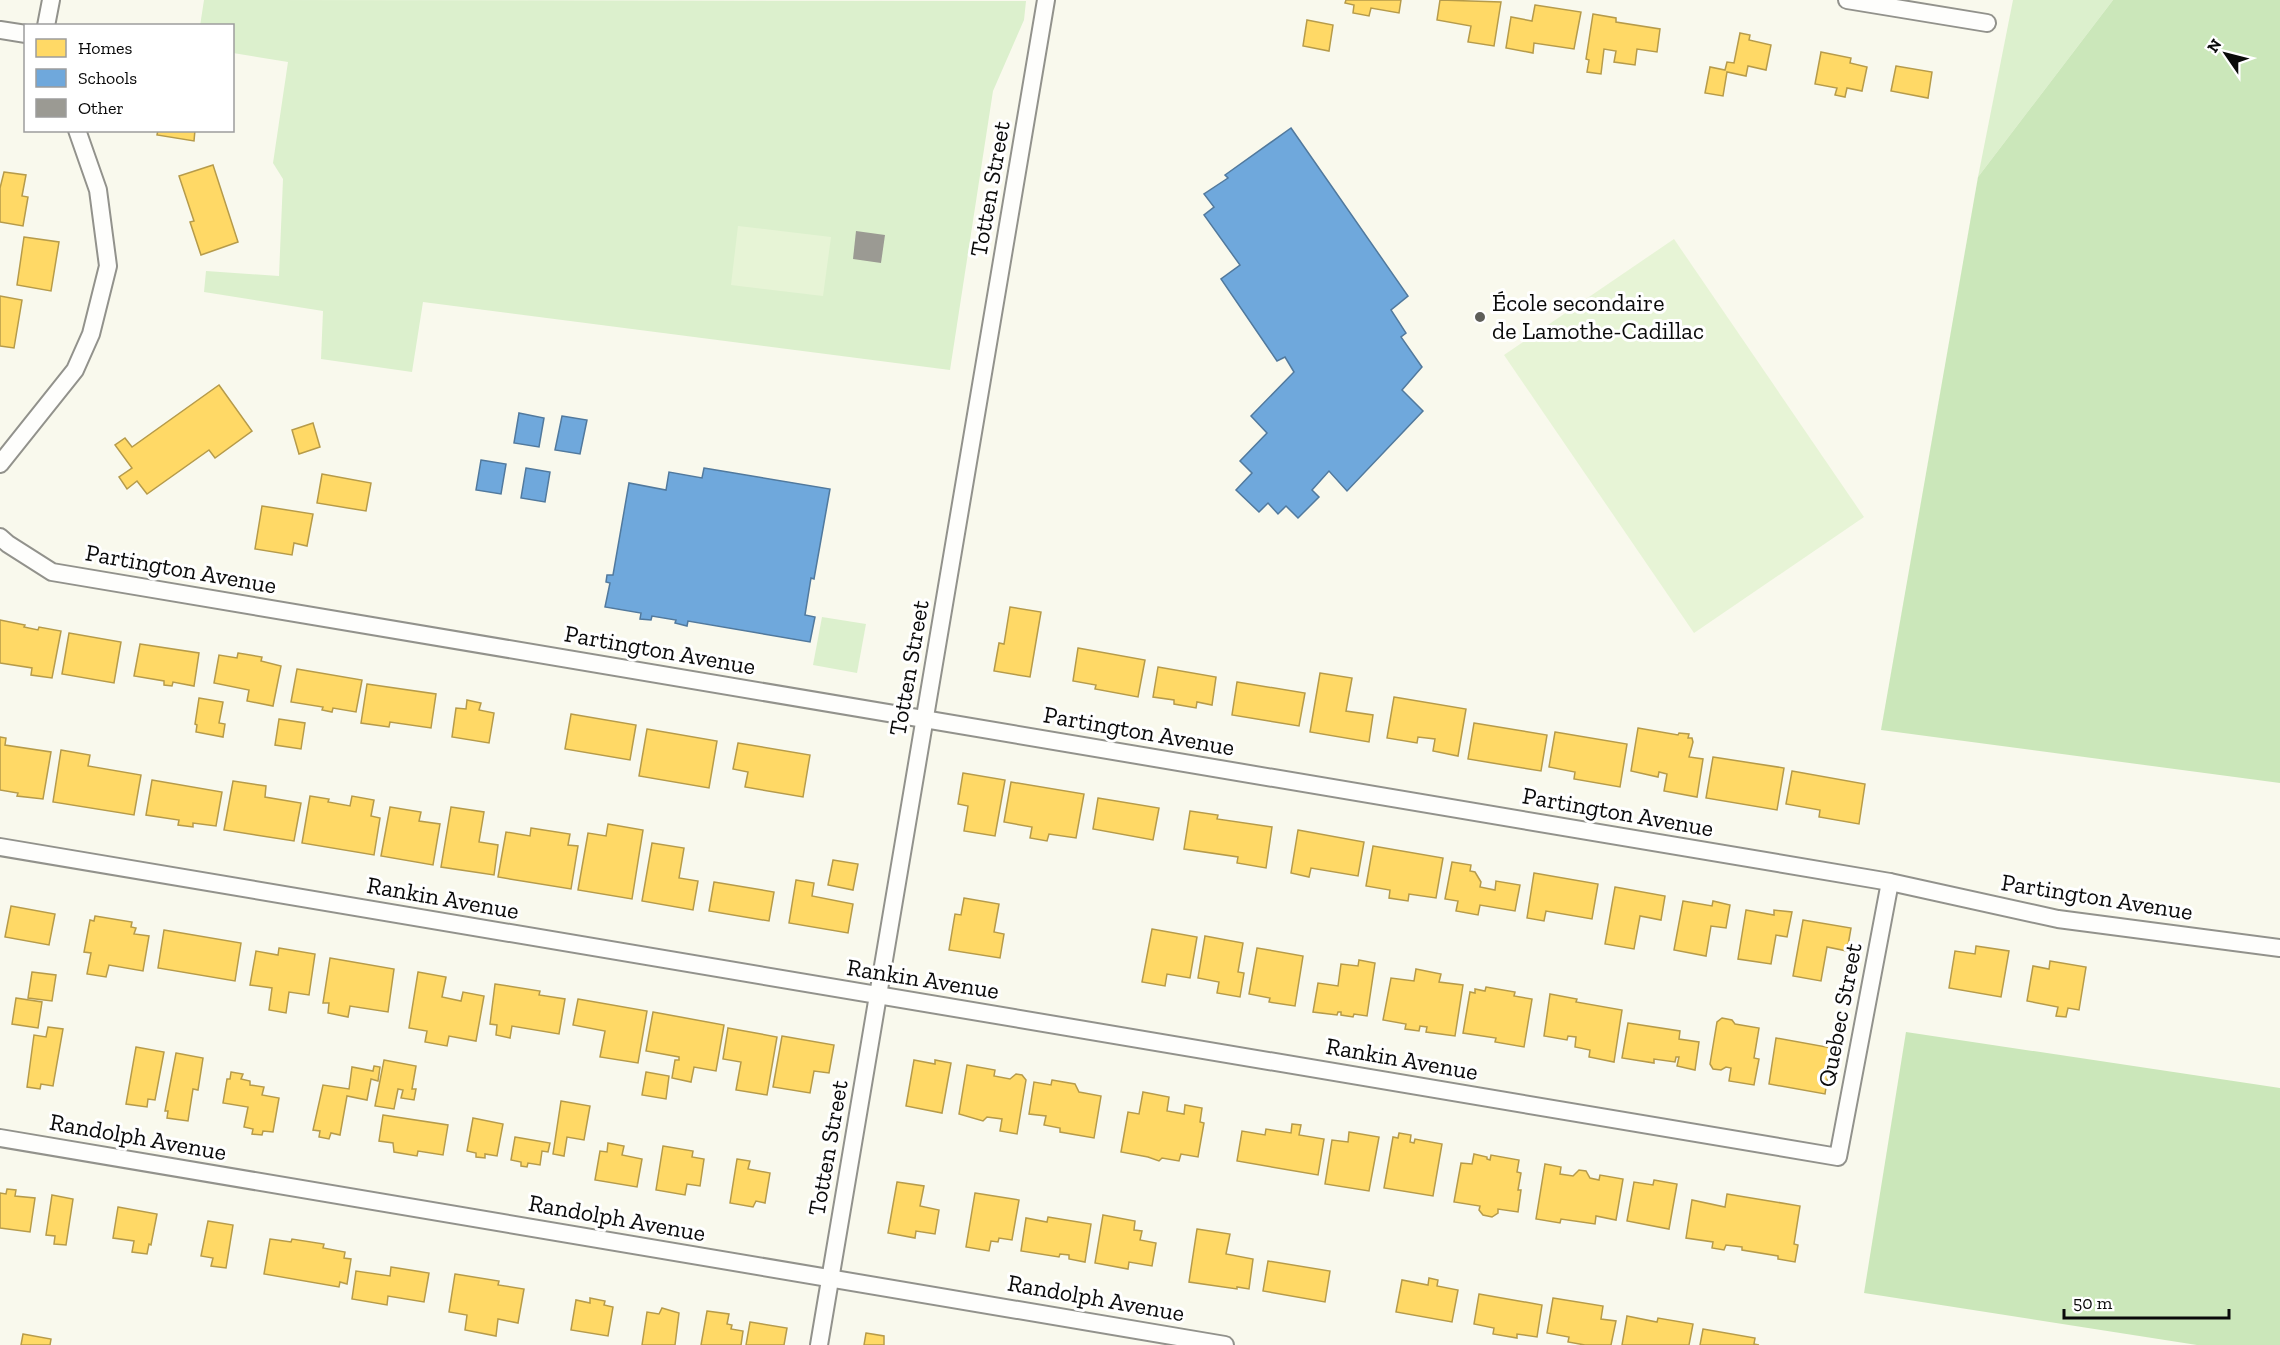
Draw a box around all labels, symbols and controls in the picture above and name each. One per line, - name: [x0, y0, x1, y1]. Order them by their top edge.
- legend: [24, 24, 234, 132]
- north arrow: [2196, 24, 2256, 84]
- text: N: [2203, 35, 2225, 56]
- text: Homes: [78, 37, 132, 59]
- text: Schools: [78, 67, 137, 89]
- text: Other: [78, 97, 124, 119]
- street label: Totten Street: [963, 119, 1016, 259]
- place label: École secondaire de Lamothe-Cadillac: [1492, 288, 1704, 345]
- marker: École secondaire de Lamothe-Cadillac: [1473, 310, 1487, 324]
- street label: Partington Avenue: [83, 537, 279, 600]
- street label: Totten Street: [882, 598, 935, 738]
- street label: Partington Avenue: [562, 618, 758, 681]
- street label: Partington Avenue: [1041, 699, 1237, 762]
- street label: Partington Avenue: [1520, 780, 1716, 843]
- street label: Partington Avenue: [1999, 867, 2195, 926]
- street label: Rankin Avenue: [365, 870, 521, 925]
- street label: Quebec Street: [1811, 940, 1868, 1089]
- street label: Rankin Avenue: [845, 952, 1001, 1005]
- street label: Rankin Avenue: [1324, 1031, 1480, 1086]
- street label: Totten Street: [801, 1078, 854, 1218]
- street label: Randolph Avenue: [47, 1107, 229, 1166]
- street label: Randolph Avenue: [526, 1188, 708, 1247]
- street label: Randolph Avenue: [1005, 1268, 1187, 1327]
- scale bar: [2064, 1282, 2229, 1320]
- text: 50 m: [2073, 1292, 2113, 1314]

